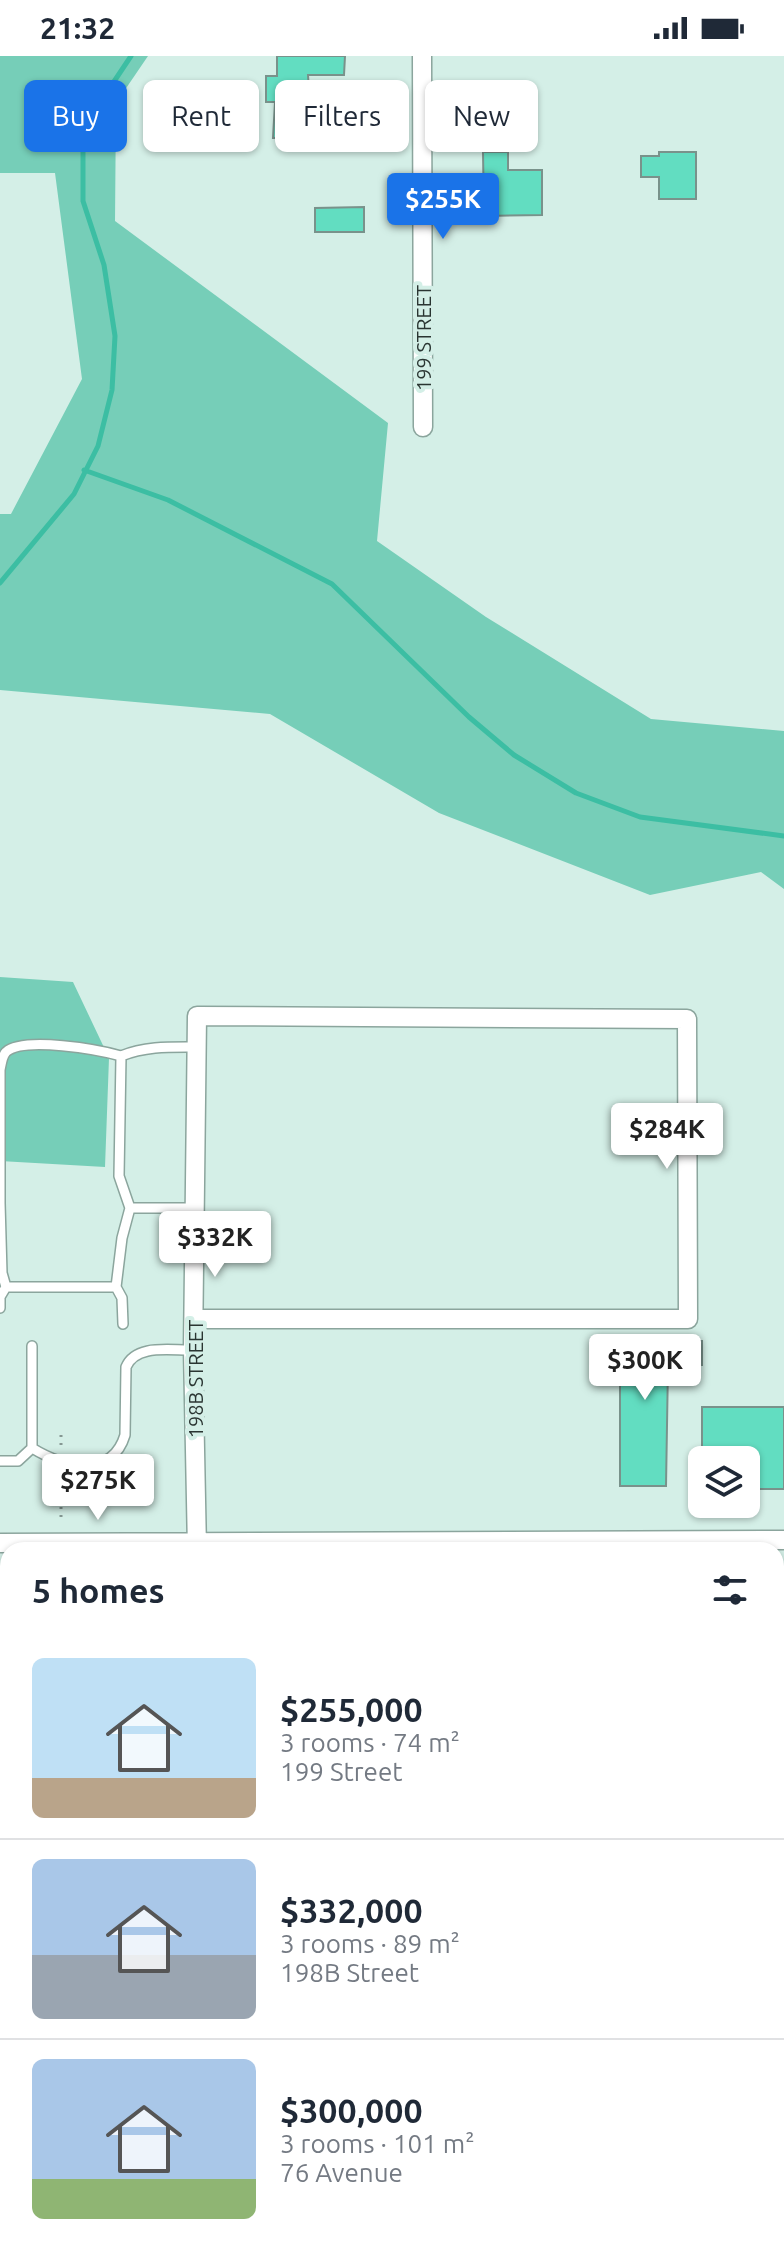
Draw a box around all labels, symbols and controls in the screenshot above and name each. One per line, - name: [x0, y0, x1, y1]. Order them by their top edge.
- text: 21:32: [40, 11, 115, 45]
- chip: Buy: [24, 80, 127, 152]
- chip: Rent: [143, 80, 259, 152]
- chip: Filters: [275, 80, 409, 152]
- chip: New: [425, 80, 538, 152]
- pin: $255K: [387, 173, 499, 241]
- text: $255K: [405, 184, 481, 213]
- street label: 199 STREET: [412, 285, 435, 391]
- pin: $284K: [611, 1103, 723, 1171]
- text: $284K: [629, 1114, 705, 1143]
- pin: $332K: [159, 1211, 271, 1279]
- text: $332K: [177, 1222, 253, 1251]
- street label: 198B STREET: [184, 1320, 207, 1438]
- pin: $300K: [589, 1334, 701, 1402]
- text: $300K: [607, 1345, 683, 1374]
- map controls: [688, 1446, 760, 1518]
- button: layers: [688, 1446, 760, 1518]
- pin: $275K: [42, 1454, 154, 1522]
- text: $275K: [60, 1465, 136, 1494]
- icon: filters: [708, 1568, 752, 1612]
- text: 5 homes: [32, 1571, 165, 1609]
- icon: home: [96, 1690, 192, 1786]
- text: $255,000: [280, 1690, 423, 1728]
- text: 3 rooms · 74 m²: [280, 1728, 460, 1757]
- text: 199 Street: [280, 1757, 403, 1786]
- icon: home: [96, 1891, 192, 1987]
- text: $332,000: [280, 1891, 423, 1929]
- text: 3 rooms · 89 m²: [280, 1929, 460, 1958]
- text: 198B Street: [280, 1958, 419, 1987]
- icon: home: [96, 2091, 192, 2187]
- text: $300,000: [280, 2091, 423, 2129]
- text: 3 rooms · 101 m²: [280, 2129, 475, 2158]
- text: 76 Avenue: [280, 2158, 403, 2187]

